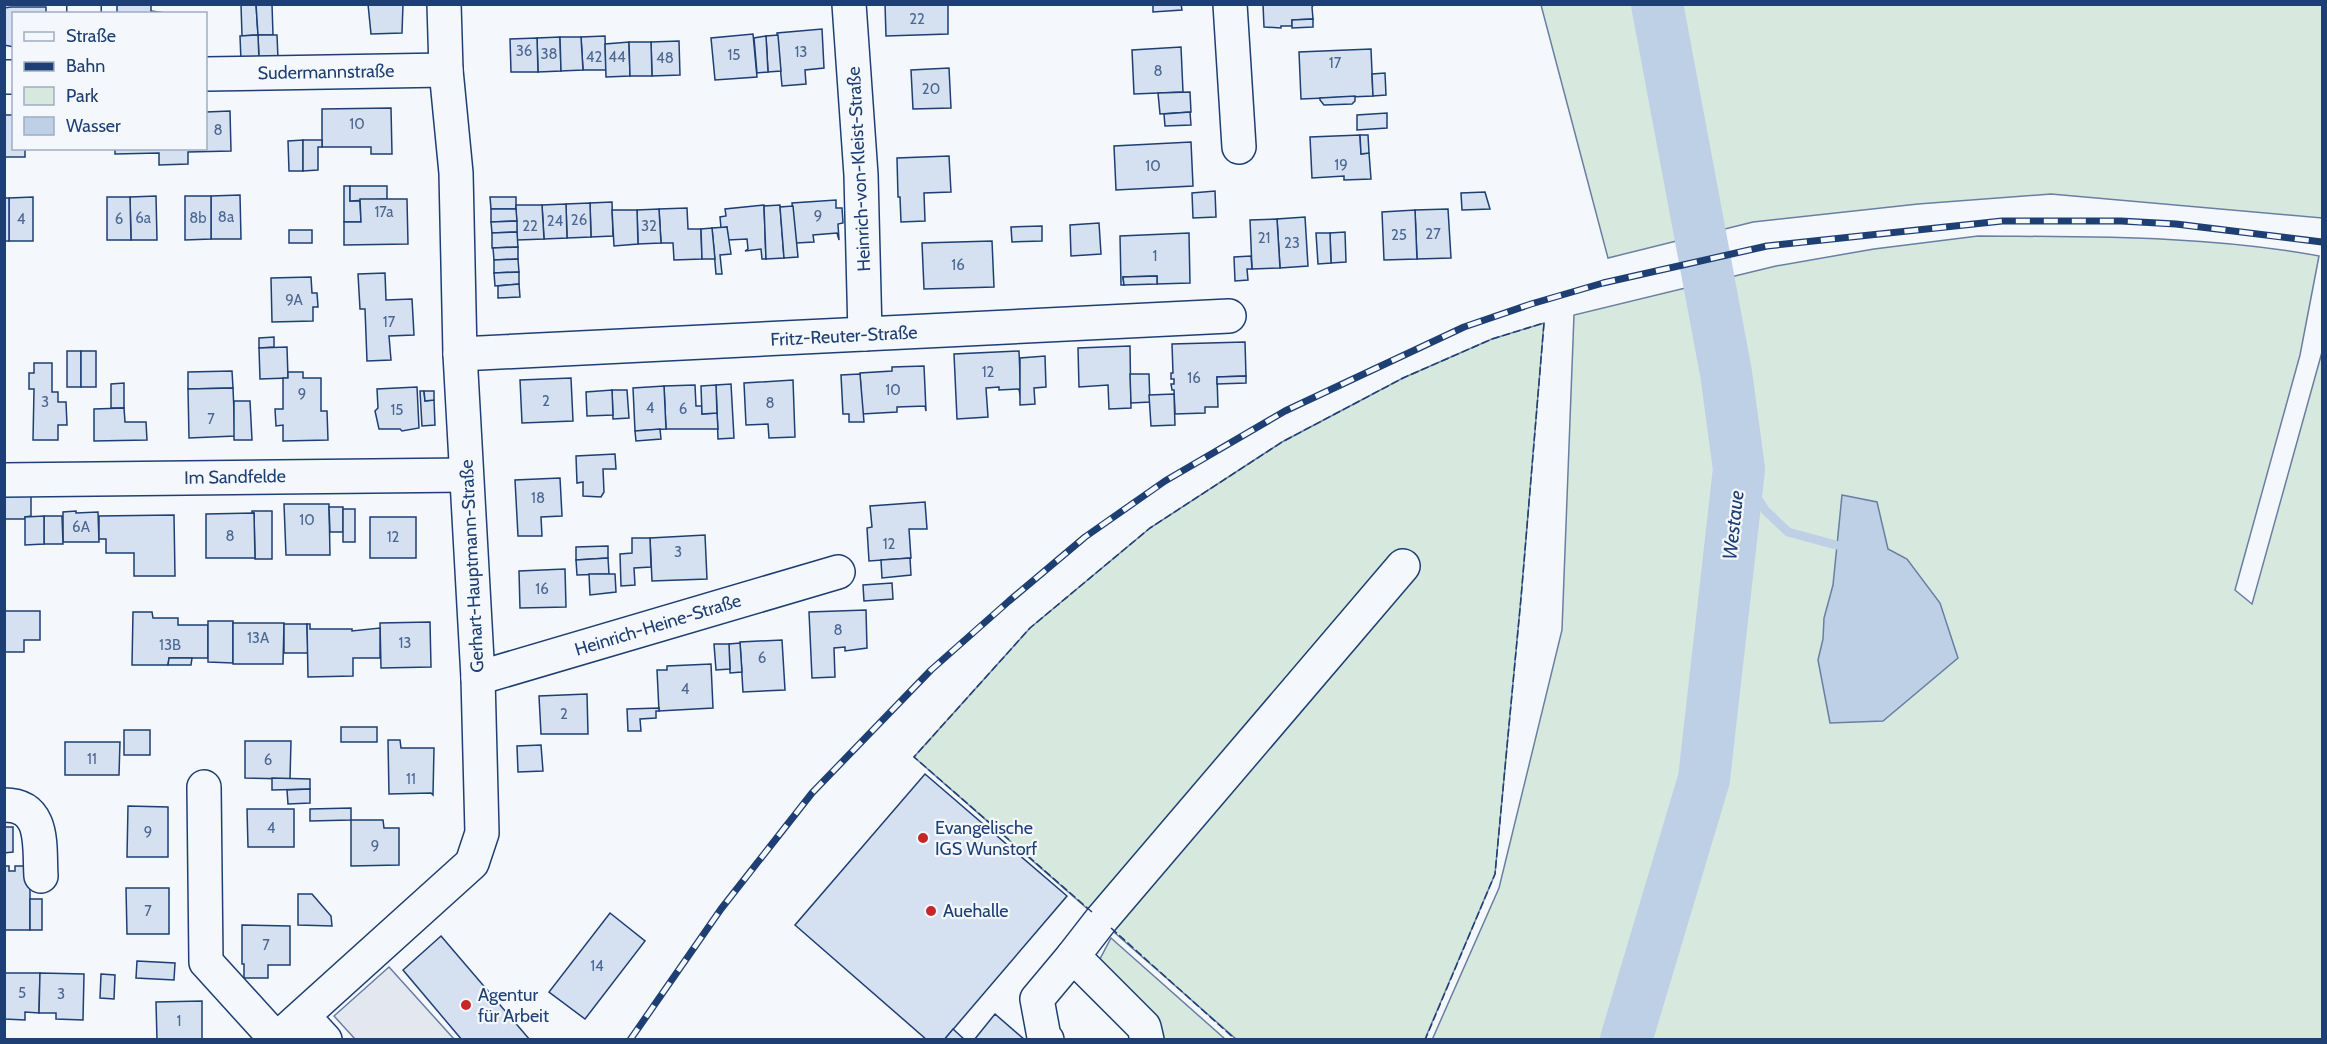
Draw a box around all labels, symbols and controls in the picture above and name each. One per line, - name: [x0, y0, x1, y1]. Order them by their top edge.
- house number: 22: [909, 10, 925, 28]
- legend: [12, 12, 207, 150]
- text: Straße: [66, 25, 116, 47]
- house number: 36: [516, 42, 532, 60]
- house number: 13: [794, 43, 808, 61]
- house number: 38: [540, 45, 558, 63]
- house number: 15: [727, 46, 741, 64]
- house number: 42: [586, 48, 602, 66]
- house number: 44: [608, 48, 626, 66]
- house number: 48: [656, 49, 674, 67]
- house number: 17: [1329, 54, 1342, 72]
- text: Bahn: [66, 55, 105, 77]
- street label: Sudermannstraße: [258, 60, 394, 84]
- house number: 8: [1153, 62, 1163, 80]
- street label: Heinrich-von-Kleist-Straße: [843, 66, 875, 272]
- house number: 20: [922, 80, 940, 98]
- text: Park: [66, 85, 99, 107]
- text: Wasser: [66, 115, 121, 137]
- house number: 10: [349, 115, 365, 133]
- house number: 8: [213, 121, 223, 139]
- house number: 19: [1334, 156, 1348, 174]
- house number: 10: [1145, 157, 1161, 175]
- house number: 17a: [374, 203, 394, 221]
- house number: 9: [814, 207, 822, 225]
- house number: 8a: [218, 208, 235, 226]
- house number: 6a: [135, 209, 152, 227]
- house number: 8b: [189, 209, 207, 227]
- house number: 4: [17, 210, 26, 228]
- house number: 6: [115, 210, 123, 228]
- house number: 26: [571, 211, 587, 229]
- house number: 24: [547, 212, 564, 230]
- house number: 22: [522, 217, 538, 235]
- house number: 32: [641, 217, 657, 235]
- house number: 27: [1425, 225, 1441, 243]
- house number: 25: [1391, 226, 1407, 244]
- house number: 21: [1258, 229, 1270, 247]
- house number: 23: [1284, 234, 1300, 252]
- house number: 1: [1153, 247, 1157, 265]
- house number: 16: [951, 256, 965, 274]
- house number: 9A: [285, 291, 303, 309]
- house number: 17: [383, 313, 396, 331]
- street label: Fritz-Reuter-Straße: [770, 321, 918, 351]
- house number: 12: [982, 363, 995, 381]
- house number: 16: [1187, 369, 1201, 387]
- house number: 10: [885, 381, 901, 399]
- house number: 9: [298, 385, 306, 403]
- house number: 2: [542, 392, 550, 410]
- house number: 3: [41, 393, 49, 411]
- house number: 8: [765, 394, 775, 412]
- house number: 4: [646, 399, 655, 417]
- house number: 6: [679, 400, 687, 418]
- house number: 15: [390, 401, 404, 419]
- house number: 7: [207, 410, 215, 428]
- street label: Gerhart-Hauptmann-Straße: [455, 459, 489, 673]
- street label: Im Sandfelde: [184, 465, 286, 489]
- house number: 18: [531, 489, 545, 507]
- water label: Westaue: [1717, 489, 1749, 561]
- house number: 10: [299, 511, 315, 529]
- house number: 6A: [72, 518, 91, 536]
- house number: 8: [225, 527, 235, 545]
- house number: 12: [387, 528, 400, 546]
- house number: 12: [883, 535, 896, 553]
- house number: 3: [674, 543, 682, 561]
- house number: 16: [535, 580, 549, 598]
- street label: Heinrich-Heine-Straße: [572, 589, 744, 661]
- house number: 8: [833, 621, 843, 639]
- house number: 13A: [247, 629, 270, 647]
- house number: 13: [398, 634, 412, 652]
- house number: 13B: [159, 636, 181, 654]
- house number: 6: [758, 649, 766, 667]
- house number: 4: [681, 680, 690, 698]
- house number: 2: [560, 705, 568, 723]
- house number: 11: [87, 750, 97, 768]
- house number: 6: [264, 751, 272, 769]
- house number: 11: [406, 770, 416, 788]
- place label: Evangelische IGS Wunstorf: [935, 817, 1037, 860]
- house number: 4: [267, 819, 276, 837]
- house number: 9: [144, 823, 152, 841]
- marker: Evangelische IGS Wunstorf: [916, 831, 930, 845]
- house number: 9: [371, 837, 379, 855]
- place label: Auehalle: [943, 900, 1009, 922]
- house number: 7: [144, 902, 152, 920]
- marker: Auehalle: [924, 904, 938, 918]
- house number: 7: [262, 936, 270, 954]
- house number: 14: [590, 957, 604, 975]
- house number: 5: [18, 984, 26, 1002]
- place label: Agentur für Arbeit: [478, 984, 549, 1027]
- house number: 3: [57, 985, 65, 1003]
- marker: Agentur für Arbeit: [459, 998, 473, 1012]
- house number: 1: [177, 1012, 181, 1030]

